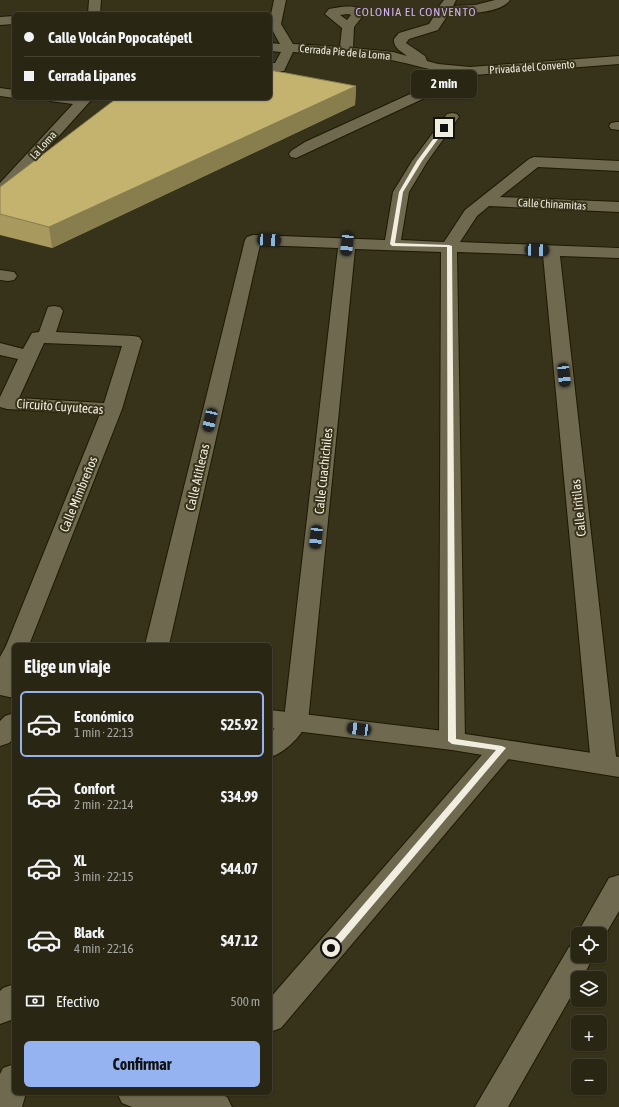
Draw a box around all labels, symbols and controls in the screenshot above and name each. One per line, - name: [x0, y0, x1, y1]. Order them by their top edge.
- district label: COLONIA EL CONVENTO: [355, 5, 477, 19]
- text: Calle Volcán Popocatépetl: [48, 29, 192, 46]
- street label: Cerrada Pie de la Loma: [299, 42, 391, 62]
- street label: Privada del Convento: [489, 58, 575, 76]
- text: Cerrada Lipanes: [48, 67, 136, 84]
- callout: 2 min: [411, 70, 477, 98]
- text: 2 min: [431, 76, 457, 91]
- route end: [435, 119, 453, 137]
- street label: La Loma: [27, 129, 59, 161]
- street label: Calle Chinamitas: [518, 196, 586, 212]
- car: [340, 231, 354, 257]
- car: [257, 233, 281, 247]
- car: [525, 244, 549, 256]
- car: [557, 362, 571, 388]
- street label: Circuito Cuyutecas: [16, 396, 104, 417]
- car: [201, 407, 219, 433]
- street label: Calle Cuachichiles: [312, 427, 336, 515]
- street label: Calle Atitlecas: [183, 442, 213, 512]
- street label: Calle Mimbreños: [56, 454, 101, 534]
- street label: Calle Iritilas: [568, 478, 589, 537]
- car: [309, 524, 323, 550]
- text: Elige un viaje: [24, 656, 111, 677]
- icon: car: [26, 706, 62, 742]
- text: Económico: [74, 708, 134, 725]
- text: $25.92: [221, 716, 258, 733]
- car: [346, 722, 372, 736]
- text: 1 min · 22:13: [74, 725, 134, 740]
- icon: car: [26, 778, 62, 814]
- text: Confort: [74, 780, 115, 797]
- text: $34.99: [221, 788, 258, 805]
- text: 2 min · 22:14: [74, 797, 134, 812]
- icon: car: [26, 850, 62, 886]
- text: XL: [74, 852, 87, 869]
- text: $44.07: [221, 860, 258, 877]
- text: 3 min · 22:15: [74, 869, 134, 884]
- icon: car: [26, 922, 62, 958]
- text: Black: [74, 924, 104, 941]
- map controls: [571, 927, 607, 1095]
- button: locate: [571, 927, 607, 963]
- text: $47.12: [221, 932, 258, 949]
- route start: [322, 939, 340, 957]
- text: 4 min · 22:16: [74, 941, 134, 956]
- button: layers: [571, 971, 607, 1007]
- icon: cash: [24, 990, 46, 1012]
- text: Efectivo: [56, 993, 100, 1010]
- text: 500 m: [231, 994, 260, 1009]
- button: +: [571, 1015, 607, 1051]
- button: Confirmar: [24, 1041, 260, 1087]
- button: −: [571, 1059, 607, 1095]

